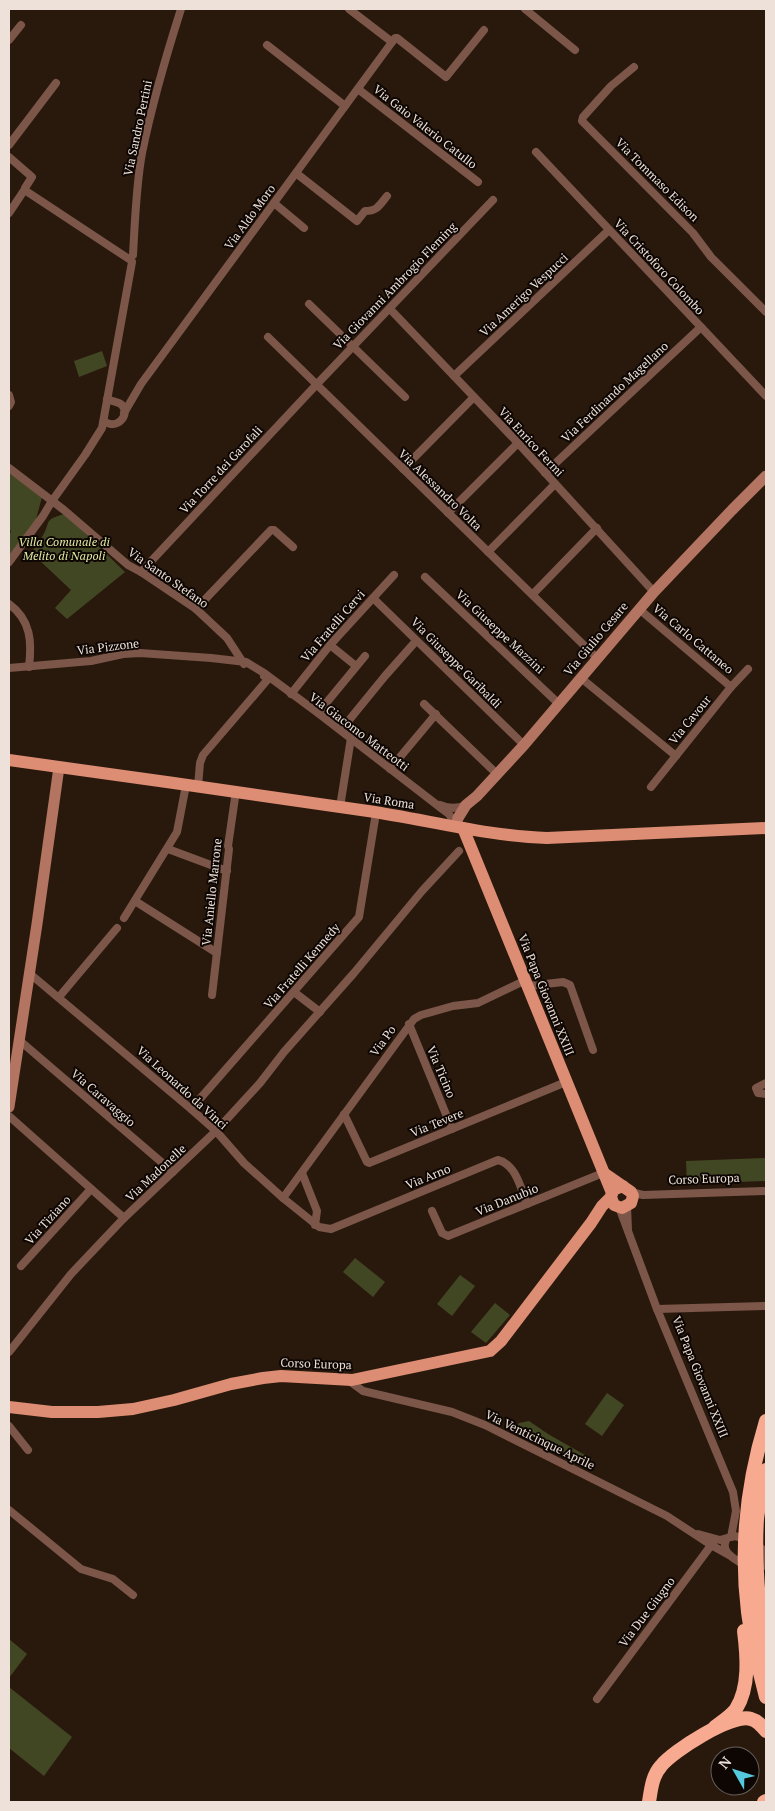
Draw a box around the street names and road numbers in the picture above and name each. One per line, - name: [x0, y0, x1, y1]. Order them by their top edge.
- street label: Via Sandro Pertini: [120, 78, 155, 177]
- street label: Via Gaio Valerio Catullo: [370, 81, 480, 172]
- street label: Via Tommaso Edison: [613, 135, 702, 224]
- street label: Via Aldo Moro: [221, 181, 278, 252]
- street label: Via Cristoforo Colombo: [611, 216, 708, 318]
- street label: Via Giovanni Ambrogio Fleming: [330, 218, 460, 352]
- street label: Via Amerigo Vespucci: [476, 250, 571, 340]
- street label: Via Ferdinando Magellano: [558, 338, 671, 445]
- street label: Via Enrico Fermi: [495, 404, 568, 480]
- street label: Via Torre dei Garofali: [176, 422, 265, 517]
- street label: Via Alessandro Volta: [395, 446, 485, 533]
- street label: Via Santo Stefano: [125, 544, 212, 611]
- street label: Via Fratelli Cervi: [297, 586, 368, 665]
- street label: Via Giuseppe Mazzini: [453, 587, 548, 677]
- street label: Via Giulio Cesare: [560, 599, 631, 679]
- street label: Via Carlo Cattaneo: [650, 600, 737, 677]
- street label: Via Giuseppe Garibaldi: [408, 614, 505, 711]
- street label: Via Pizzone: [76, 635, 140, 658]
- street label: Via Giacomo Matteotti: [306, 689, 412, 774]
- street label: Via Cavour: [665, 692, 714, 747]
- street label: Via Roma: [363, 789, 416, 812]
- street label: Via Aniello Marrone: [198, 838, 225, 946]
- street label: Via Fratelli Kennedy: [260, 919, 343, 1012]
- street label: Via Papa Giovanni XXIII: [515, 932, 578, 1058]
- street label: Via Po: [366, 1022, 399, 1059]
- street label: Via Leonardo da Vinci: [134, 1043, 231, 1133]
- street label: Via Ticino: [424, 1044, 459, 1100]
- street label: Via Caravaggio: [68, 1066, 139, 1130]
- street label: Via Tevere: [408, 1105, 466, 1140]
- street label: Via Madonelle: [122, 1141, 189, 1204]
- street label: Via Arno: [403, 1161, 453, 1192]
- street label: Corso Europa: [668, 1170, 740, 1187]
- street label: Via Danubio: [473, 1180, 541, 1219]
- street label: Via Tiziano: [22, 1192, 74, 1247]
- street label: Via Papa Giovanni XXIII: [669, 1314, 732, 1440]
- street label: Corso Europa: [280, 1355, 352, 1372]
- street label: Via Venticinque Aprile: [483, 1406, 598, 1473]
- street label: Via Due Giugno: [615, 1573, 678, 1650]

